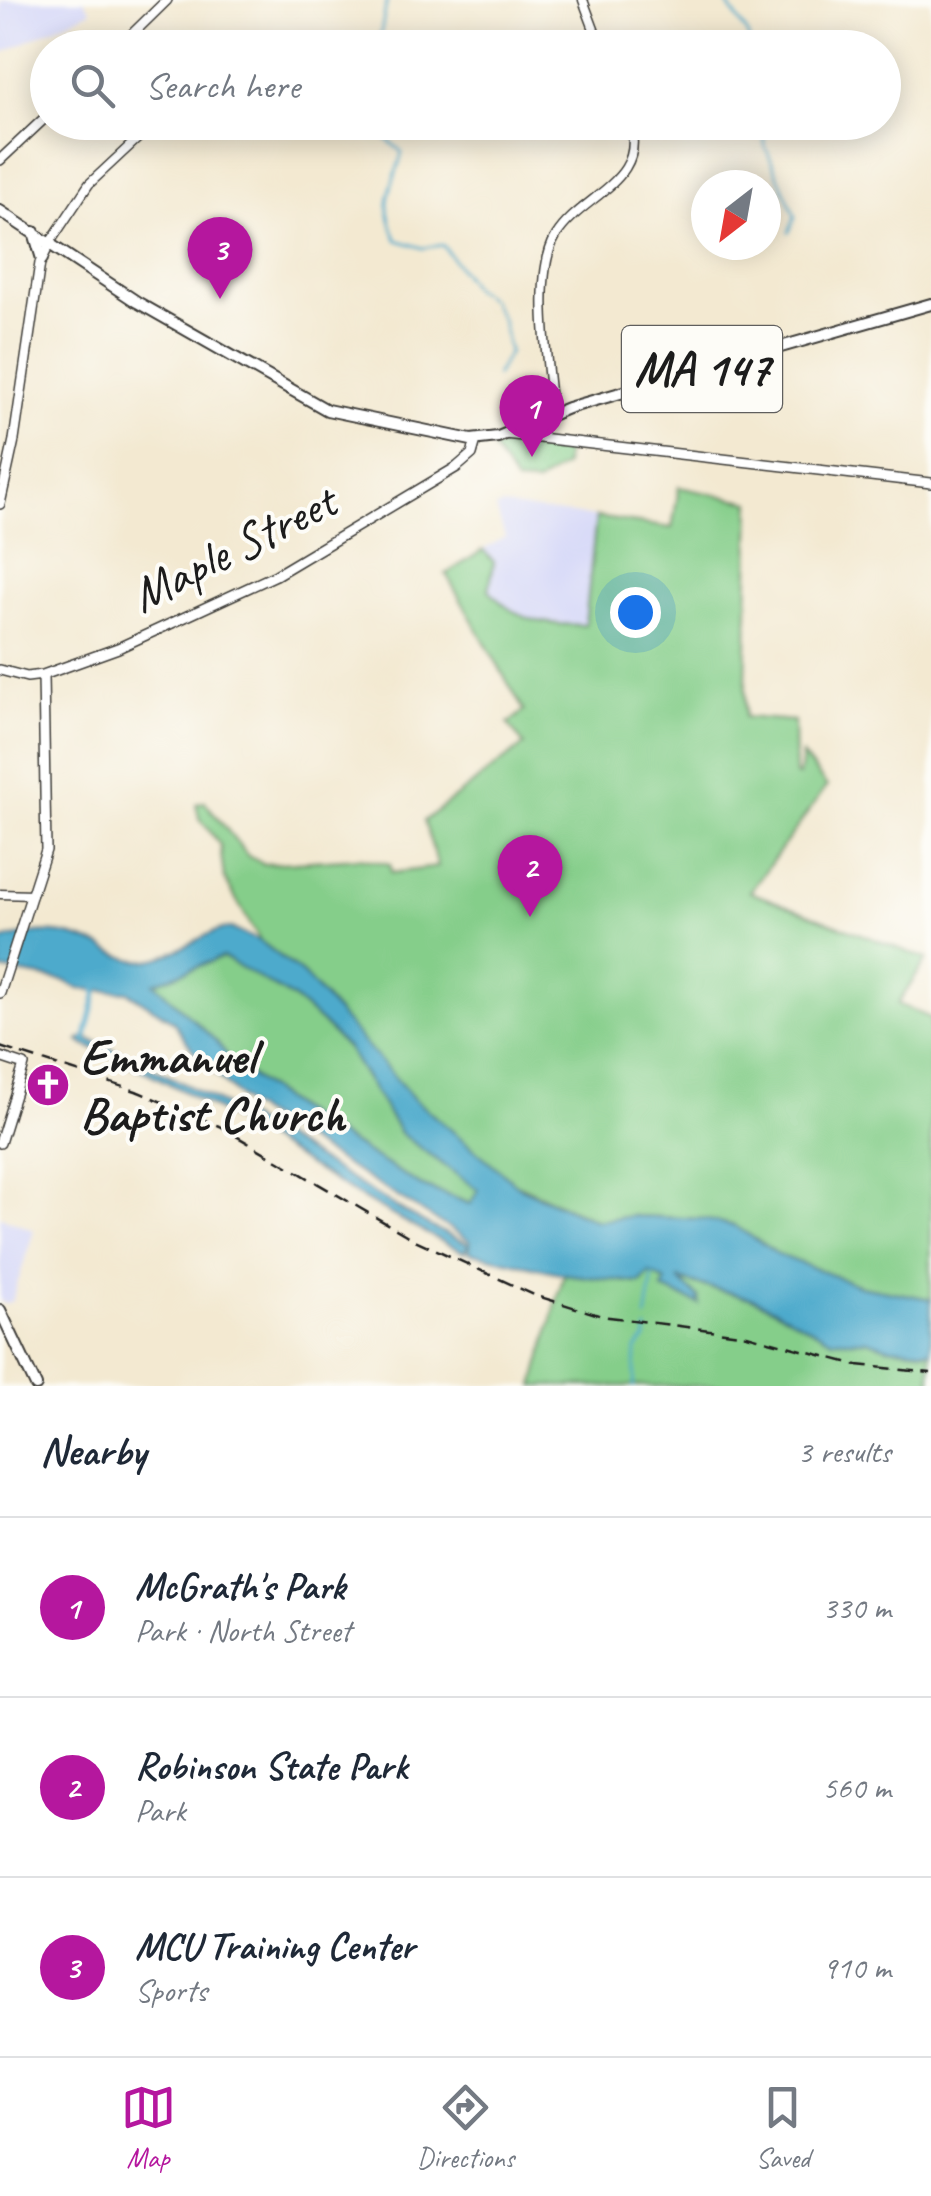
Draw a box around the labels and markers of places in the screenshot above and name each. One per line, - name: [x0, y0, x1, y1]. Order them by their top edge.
- pin: 3: [188, 216, 252, 299]
- pin: 1: [500, 374, 564, 457]
- pin: 2: [498, 834, 562, 917]
- place label: Emmanuel Baptist Church: [80, 1025, 347, 1146]
- church icon: Emmanuel Baptist Church: [25, 1062, 71, 1108]

